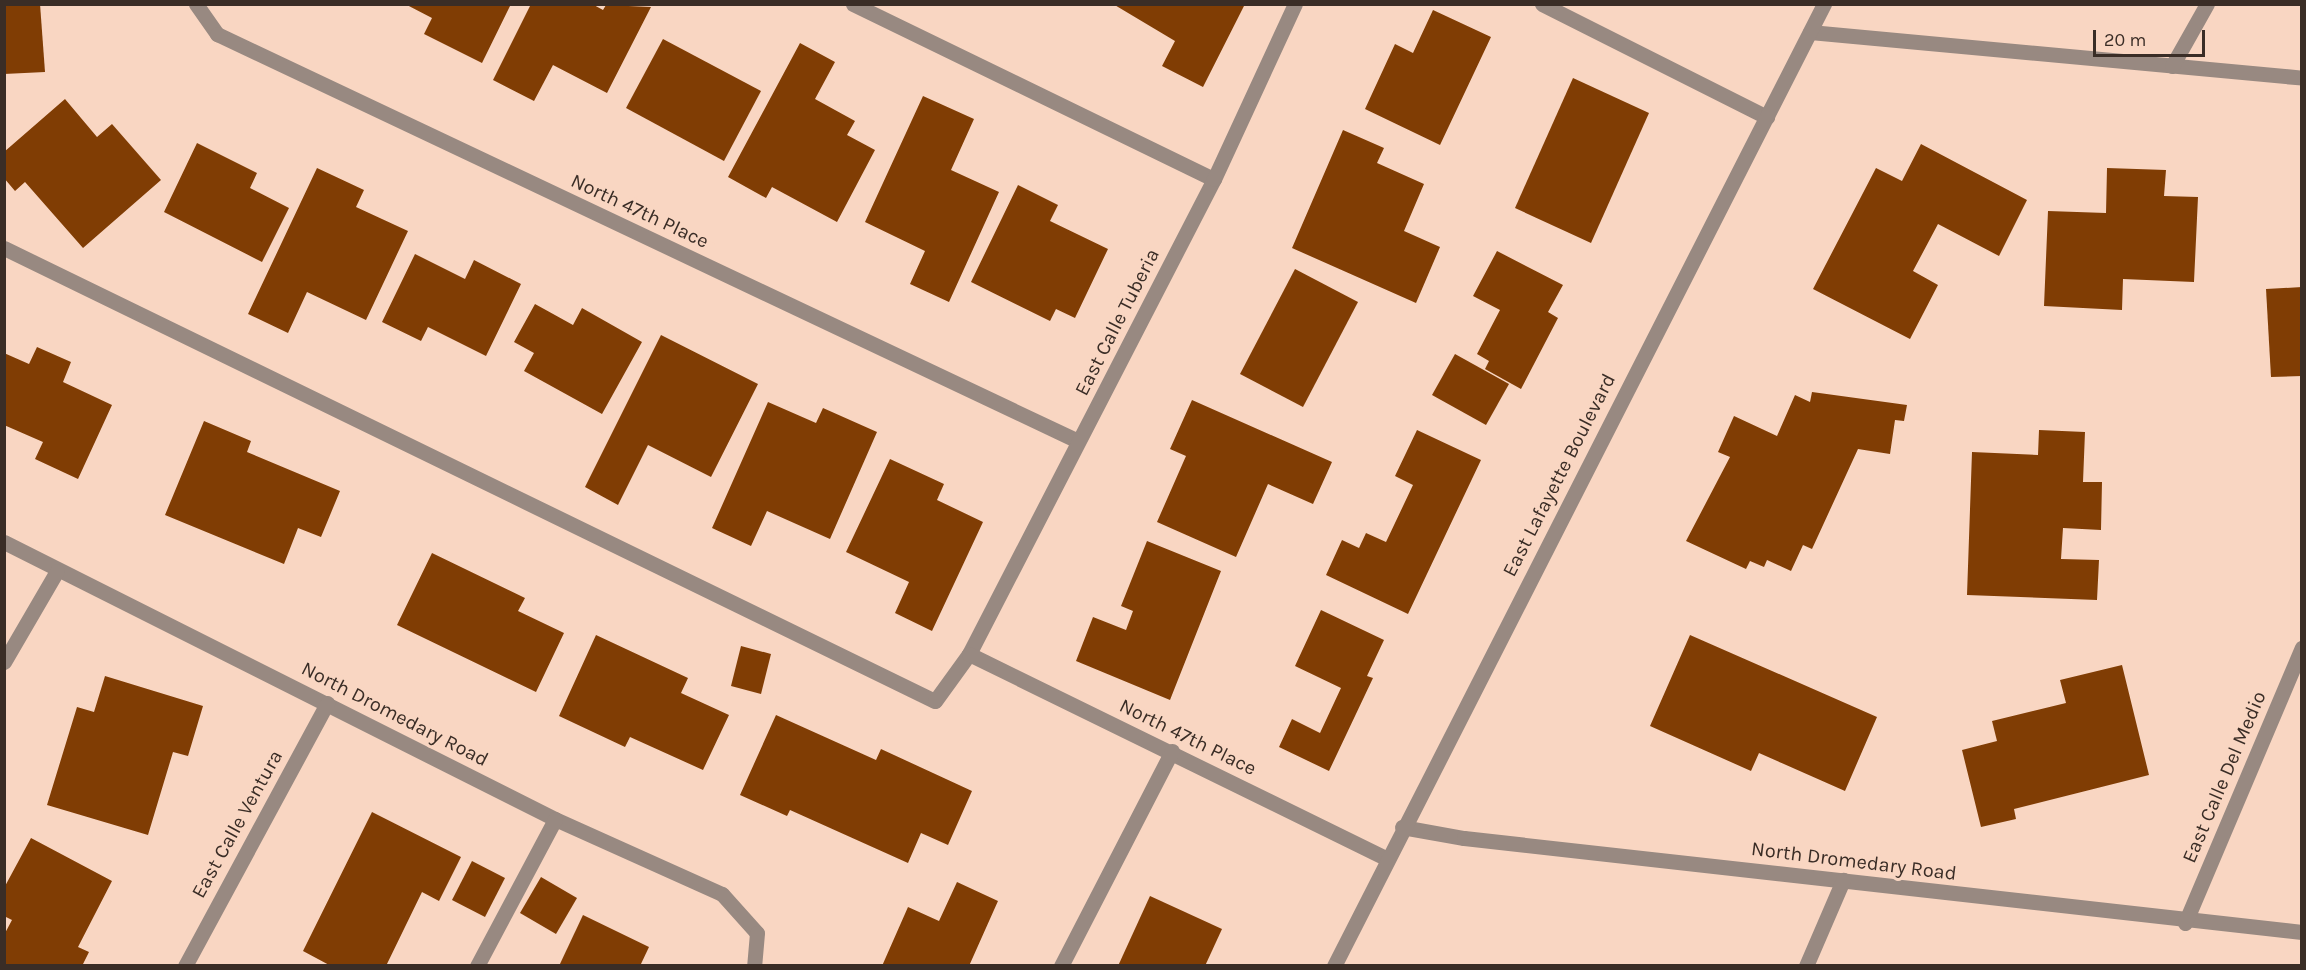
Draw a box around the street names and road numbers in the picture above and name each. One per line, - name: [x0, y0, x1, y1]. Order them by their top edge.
- street label: North 47th Place: [567, 169, 713, 253]
- street label: East Calle Tuberia: [1070, 245, 1164, 399]
- street label: East Lafayette Boulevard: [1497, 370, 1621, 580]
- street label: North Dromedary Road: [297, 656, 493, 772]
- street label: East Calle Del Medio: [2177, 687, 2271, 867]
- street label: North 47th Place: [1116, 693, 1260, 781]
- street label: East Calle Ventura: [186, 746, 288, 902]
- street label: North Dromedary Road: [1750, 836, 1958, 886]

